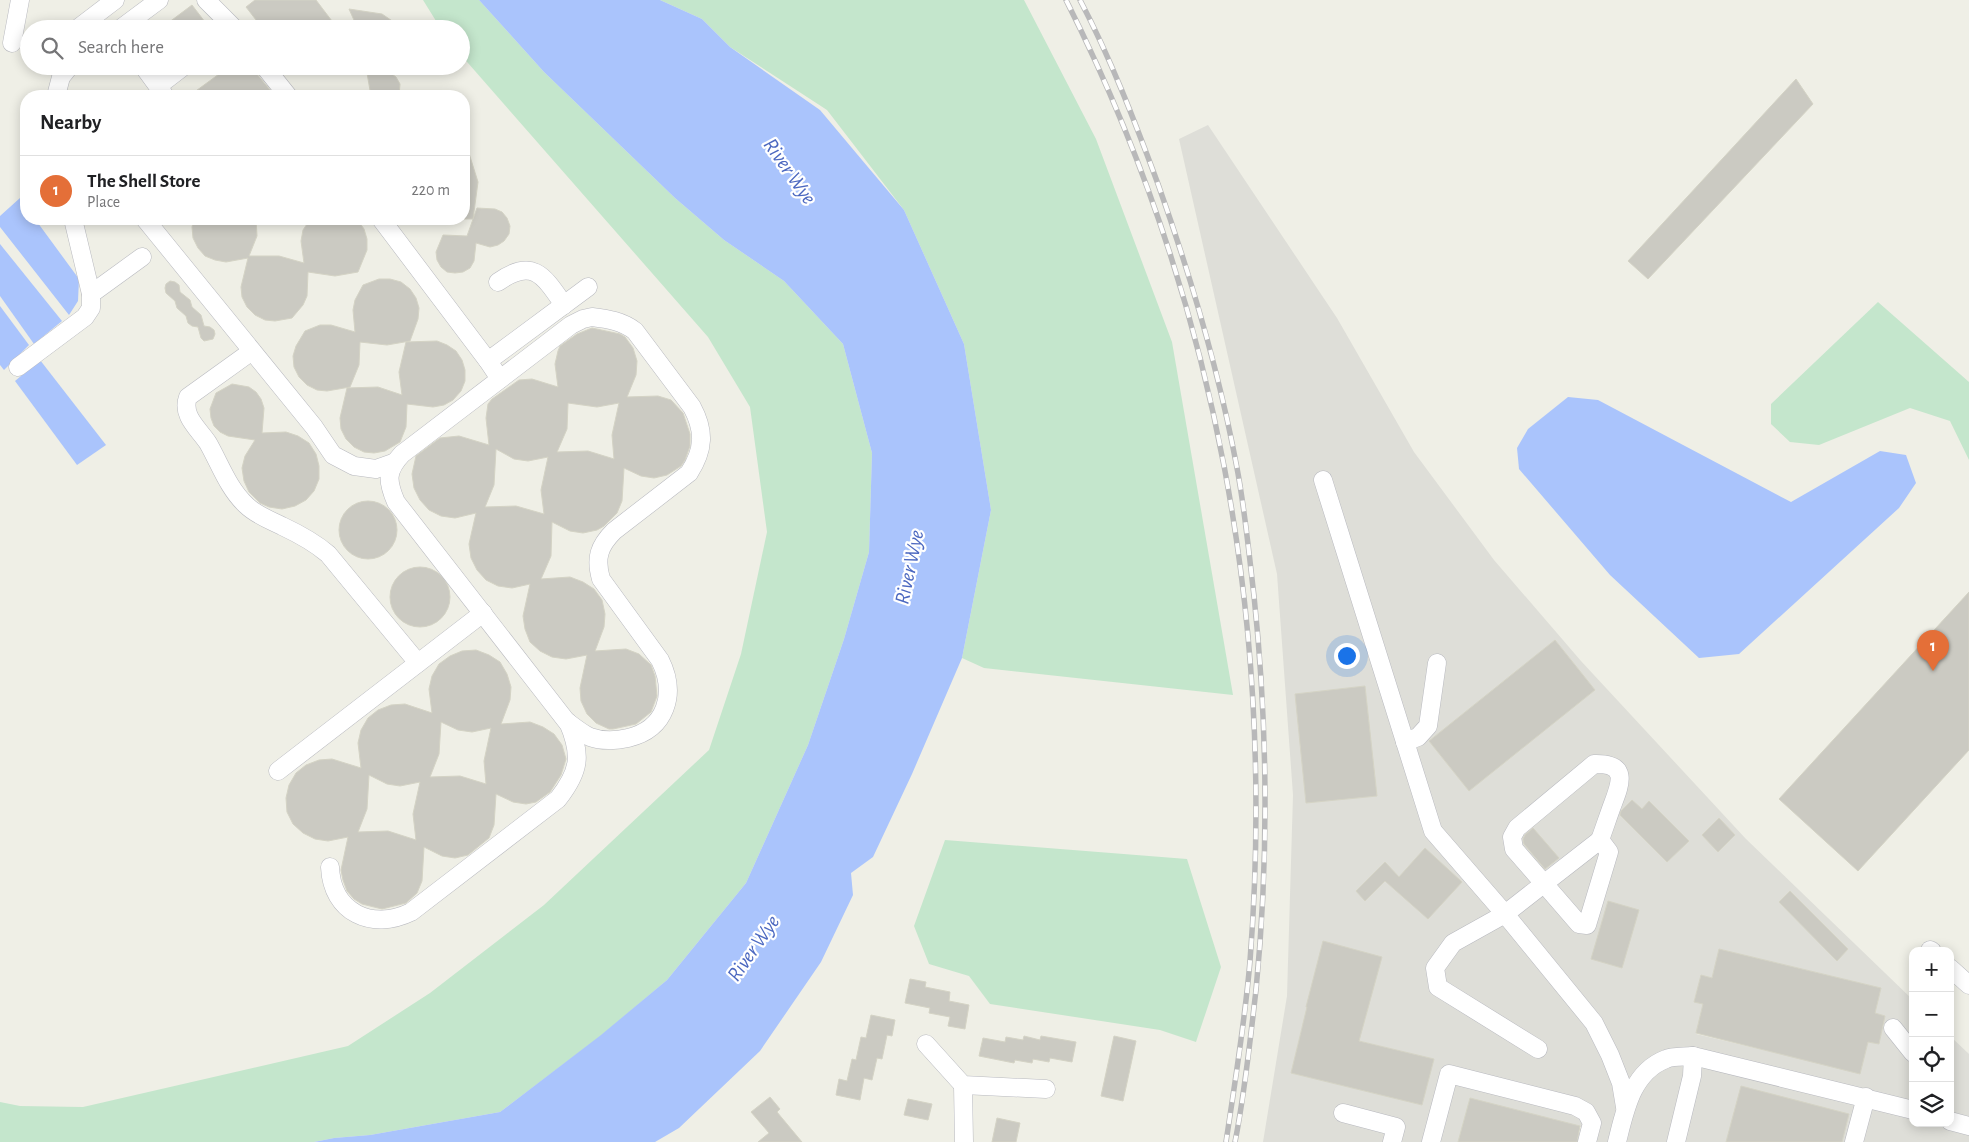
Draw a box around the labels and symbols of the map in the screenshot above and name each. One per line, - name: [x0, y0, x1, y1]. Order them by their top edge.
- water label: River Wye: [759, 134, 820, 208]
- water label: River Wye: [891, 528, 928, 606]
- pin: 1: [1917, 630, 1949, 671]
- your location: [1334, 643, 1360, 669]
- water label: River Wye: [723, 911, 784, 985]

